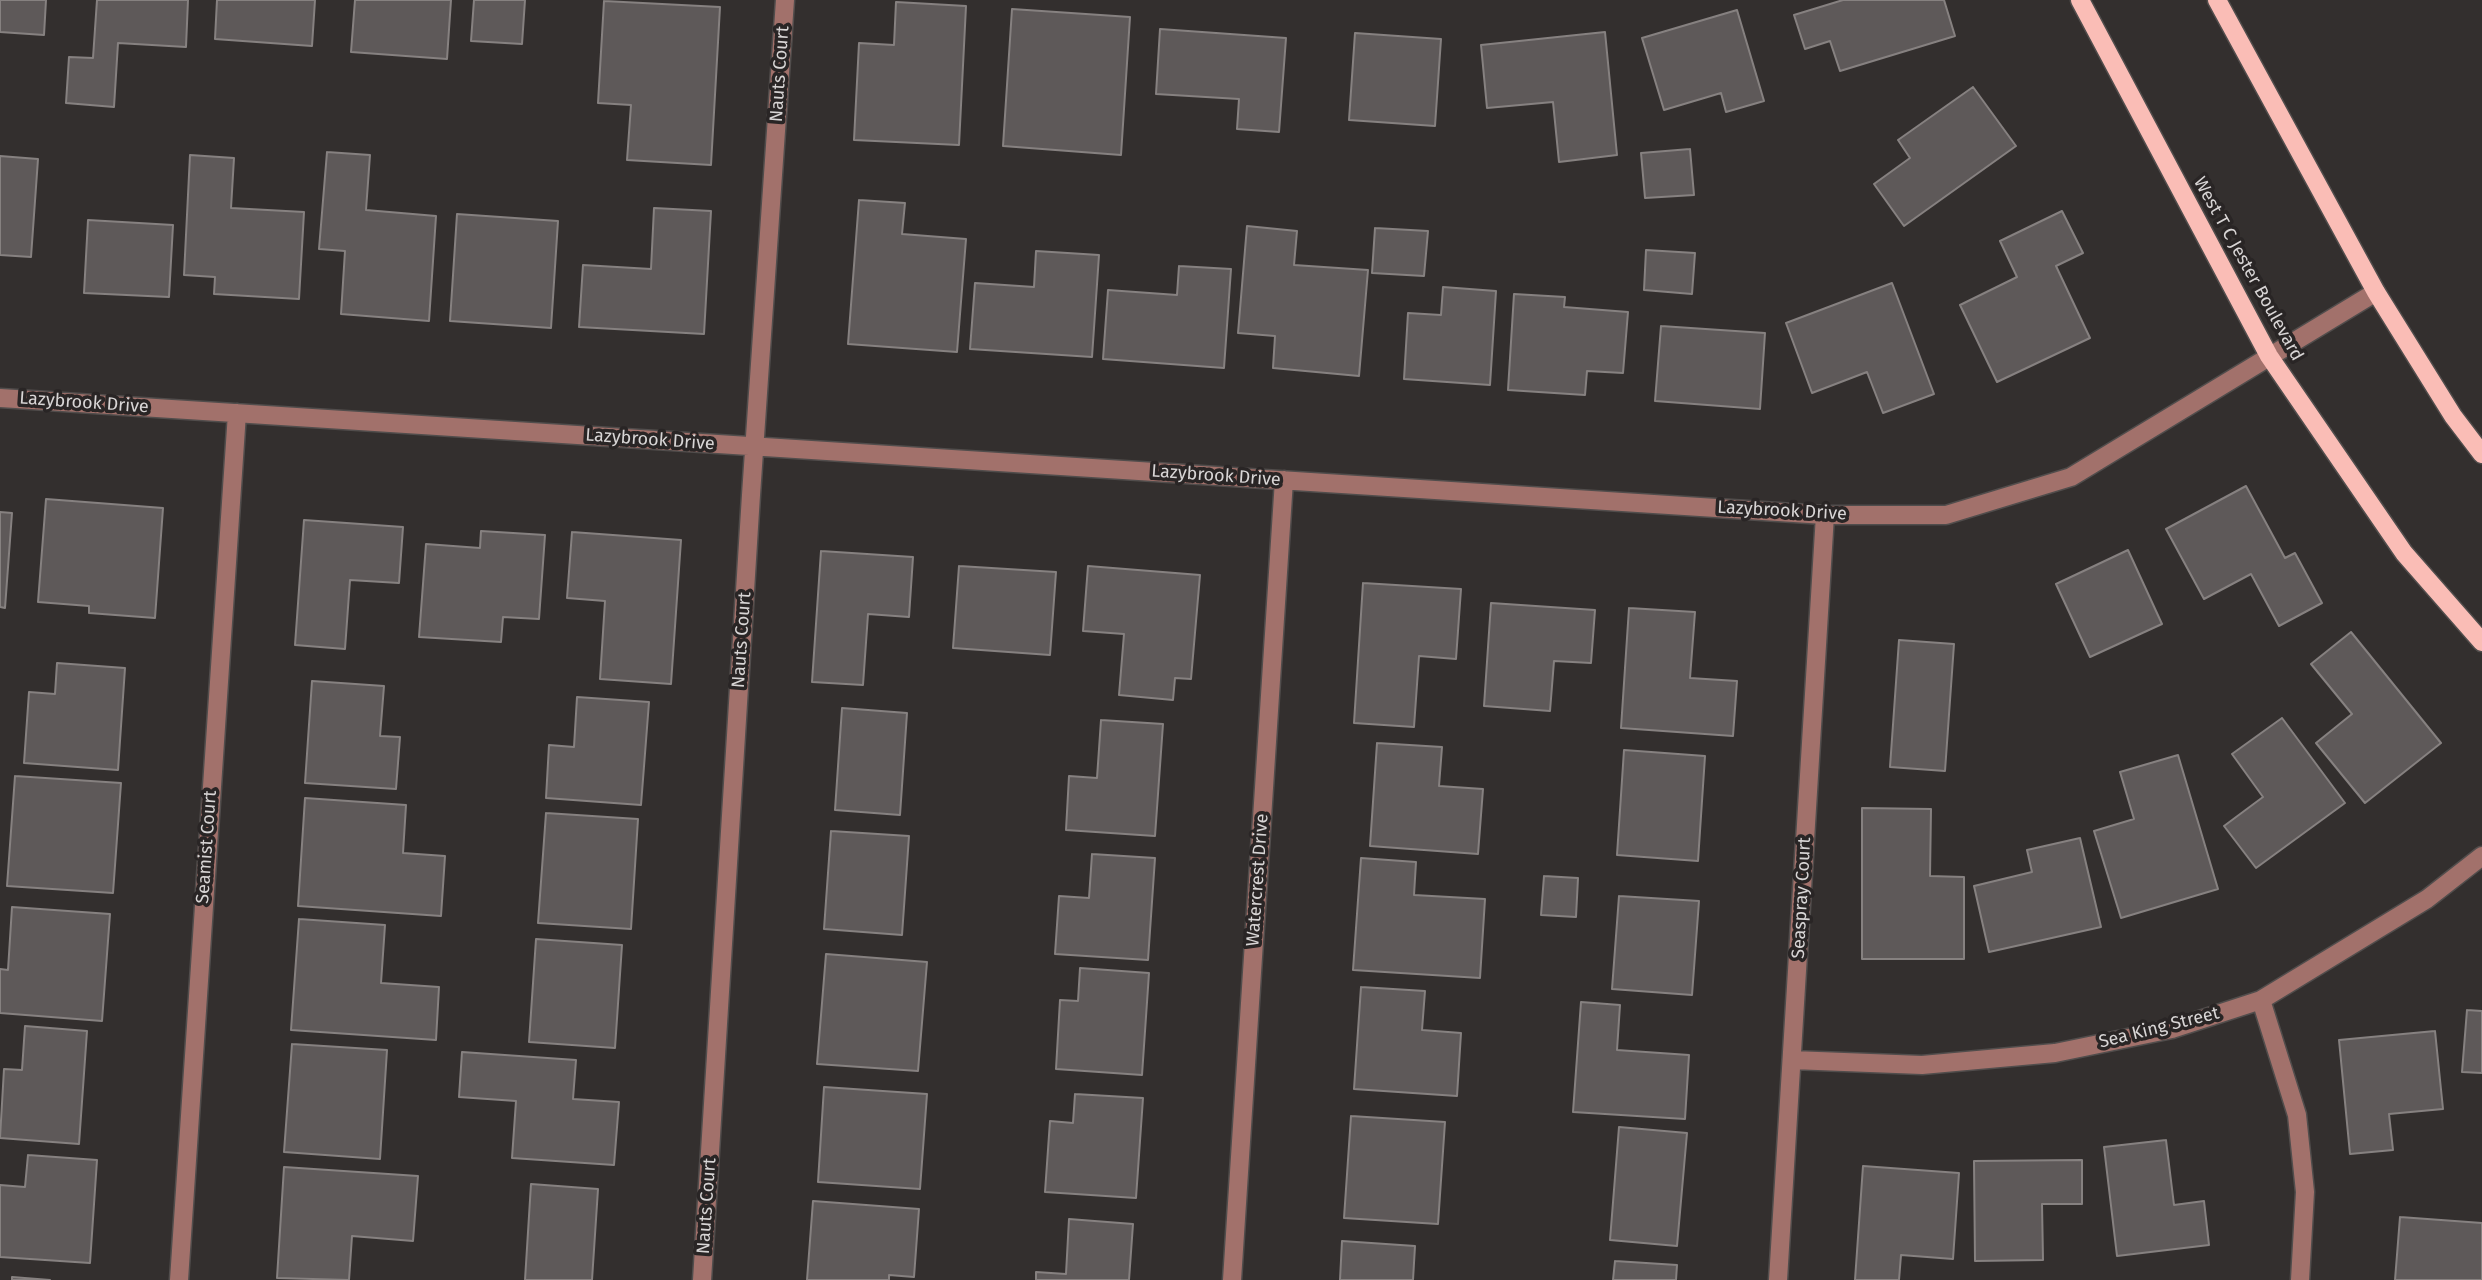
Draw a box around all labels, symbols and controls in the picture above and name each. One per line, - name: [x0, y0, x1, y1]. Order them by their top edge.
- street label: Nauts Court: [766, 25, 794, 123]
- street label: West T C Jester Boulevard: [2188, 173, 2308, 365]
- street label: Lazybrook Drive: [19, 388, 149, 418]
- street label: Lazybrook Drive: [585, 425, 715, 455]
- street label: Lazybrook Drive: [1151, 461, 1281, 491]
- street label: Lazybrook Drive: [1717, 497, 1847, 525]
- street label: Nauts Court: [728, 591, 756, 689]
- street label: Seamist Court: [192, 790, 222, 904]
- street label: Watercrest Drive: [1243, 813, 1273, 947]
- street label: Seaspray Court: [1788, 837, 1816, 959]
- street label: Sea King Street: [2097, 1003, 2221, 1053]
- street label: Nauts Court: [693, 1157, 721, 1255]

